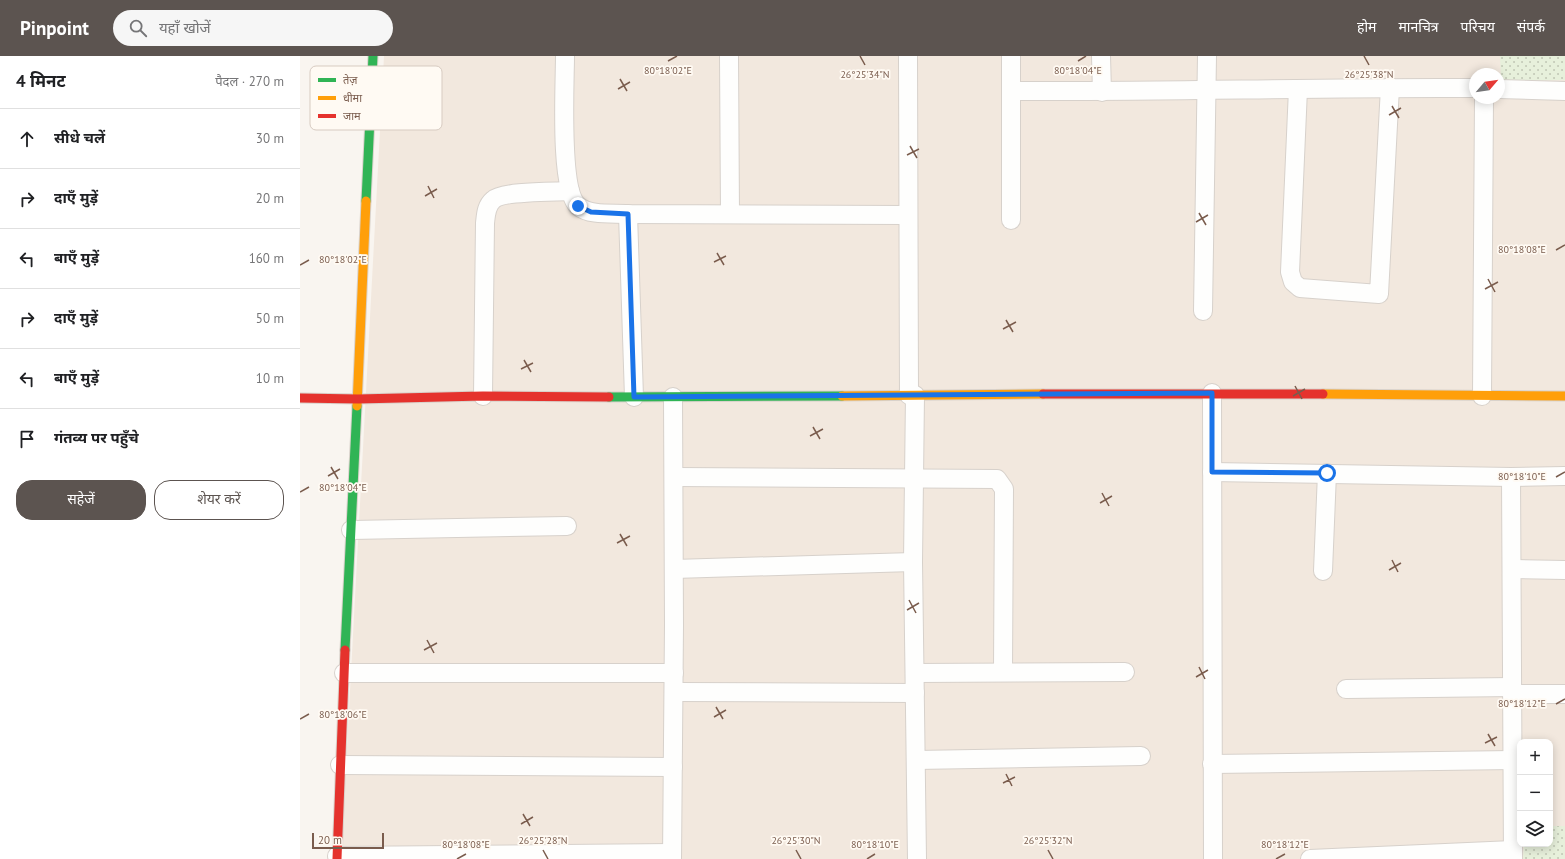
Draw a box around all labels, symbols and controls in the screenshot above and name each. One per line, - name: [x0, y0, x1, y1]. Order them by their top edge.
- search box: [113, 10, 393, 46]
- text: Pinpoint: [20, 16, 89, 40]
- icon: search: [127, 17, 149, 39]
- text: यहाँ खोजें: [159, 18, 211, 37]
- text: होम: [1357, 18, 1376, 36]
- text: मानचित्र: [1398, 18, 1439, 36]
- text: परिचय: [1461, 18, 1495, 36]
- text: संपर्क: [1517, 18, 1545, 36]
- text: 80°18'02"E: [644, 64, 692, 77]
- text: 80°18'04"E: [1054, 64, 1102, 77]
- legend: [310, 66, 442, 130]
- text: 26°25'34"N: [840, 68, 890, 81]
- text: 26°25'38"N: [1344, 68, 1394, 81]
- north arrow: [1469, 68, 1505, 104]
- text: 4 मिनट: [16, 70, 66, 92]
- text: पैदल · 270 m: [215, 73, 284, 90]
- text: तेज़: [343, 73, 358, 87]
- text: धीमा: [343, 91, 362, 105]
- text: जाम: [343, 109, 361, 123]
- icon: ahead: [16, 128, 38, 150]
- text: सीधे चलें: [54, 128, 105, 147]
- text: 30 m: [256, 130, 284, 147]
- icon: right: [16, 188, 38, 210]
- text: दाएँ मुड़ें: [54, 188, 98, 207]
- text: 20 m: [256, 190, 284, 207]
- route end: [569, 197, 587, 215]
- text: 80°18'08"E: [1498, 243, 1546, 256]
- icon: left: [16, 248, 38, 270]
- text: बाएँ मुड़ें: [54, 248, 99, 267]
- text: 160 m: [249, 250, 284, 267]
- text: 80°18'02"E: [319, 253, 367, 266]
- icon: right: [16, 308, 38, 330]
- text: दाएँ मुड़ें: [54, 308, 98, 327]
- text: 50 m: [256, 310, 284, 327]
- icon: left: [16, 368, 38, 390]
- text: बाएँ मुड़ें: [54, 368, 99, 387]
- text: 10 m: [256, 370, 284, 387]
- icon: arrive: [16, 428, 38, 450]
- text: गंतव्य पर पहुँचे: [54, 428, 139, 447]
- route start: [1318, 464, 1336, 482]
- text: 80°18'10"E: [1498, 470, 1546, 483]
- button: सहेजें: [16, 480, 146, 520]
- button: शेयर करें: [154, 480, 284, 520]
- text: 80°18'04"E: [319, 481, 367, 494]
- text: 80°18'12"E: [1498, 697, 1546, 710]
- text: 80°18'06"E: [319, 708, 367, 721]
- map controls: [1517, 739, 1553, 847]
- button: +: [1517, 739, 1553, 775]
- button: −: [1517, 775, 1553, 811]
- button: layers: [1517, 811, 1553, 847]
- scale bar: [312, 831, 384, 850]
- text: 20 m: [318, 833, 342, 847]
- text: 26°25'28"N: [518, 834, 568, 847]
- text: 26°25'30"N: [771, 834, 821, 847]
- text: 26°25'32"N: [1023, 834, 1073, 847]
- text: 80°18'08"E: [442, 838, 490, 851]
- text: 80°18'10"E: [851, 838, 899, 851]
- text: 80°18'12"E: [1261, 838, 1309, 851]

